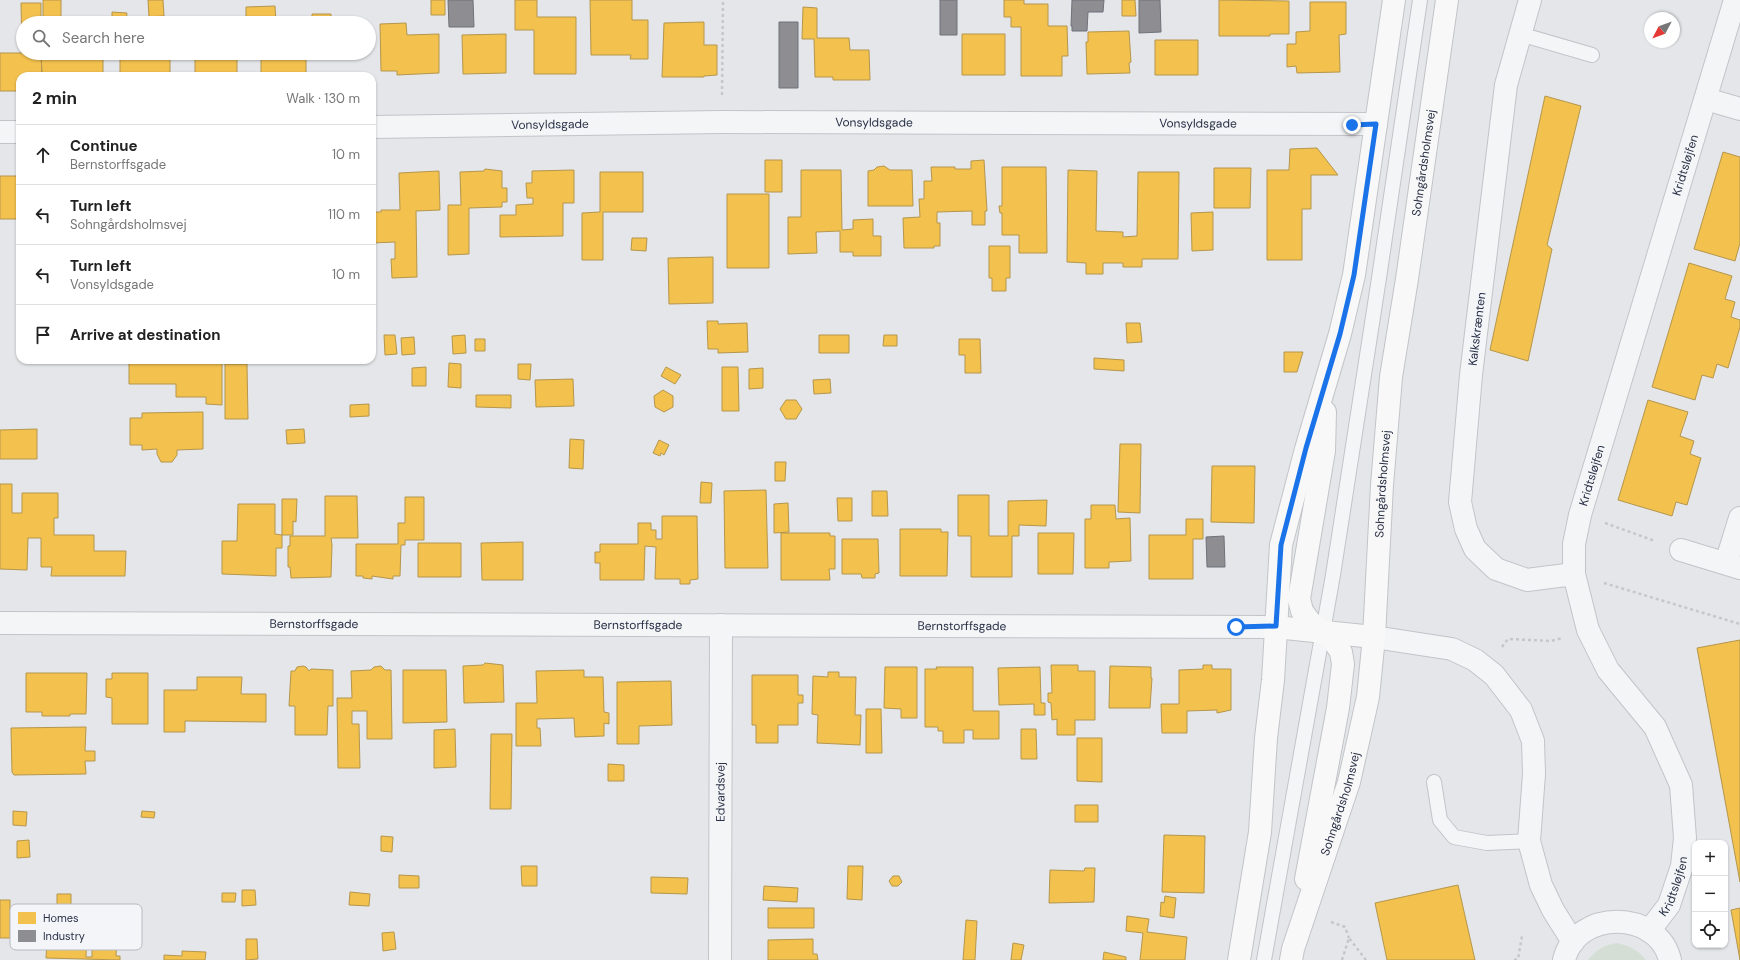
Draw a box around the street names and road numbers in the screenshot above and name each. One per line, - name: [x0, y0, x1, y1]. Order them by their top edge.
- street label: Sohngårdsholmsvej: [1408, 108, 1439, 217]
- street label: Vonsyldsgade: [835, 114, 913, 131]
- street label: Vonsyldsgade: [1159, 115, 1237, 132]
- street label: Vonsyldsgade: [511, 116, 589, 133]
- street label: Kridtsløjfen: [1669, 133, 1702, 198]
- street label: Kalkskrænten: [1465, 291, 1489, 367]
- street label: Sohngårdsholmsvej: [1371, 429, 1395, 538]
- street label: Kridtsløjfen: [1575, 443, 1609, 508]
- street label: Bernstorffsgade: [270, 616, 359, 632]
- street label: Bernstorffsgade: [594, 617, 683, 633]
- street label: Bernstorffsgade: [918, 618, 1007, 634]
- street label: Sohngårdsholmsvej: [1317, 750, 1363, 858]
- street label: Edvardsvej: [712, 762, 729, 822]
- street label: Kridtsløjfen: [1655, 856, 1691, 920]

